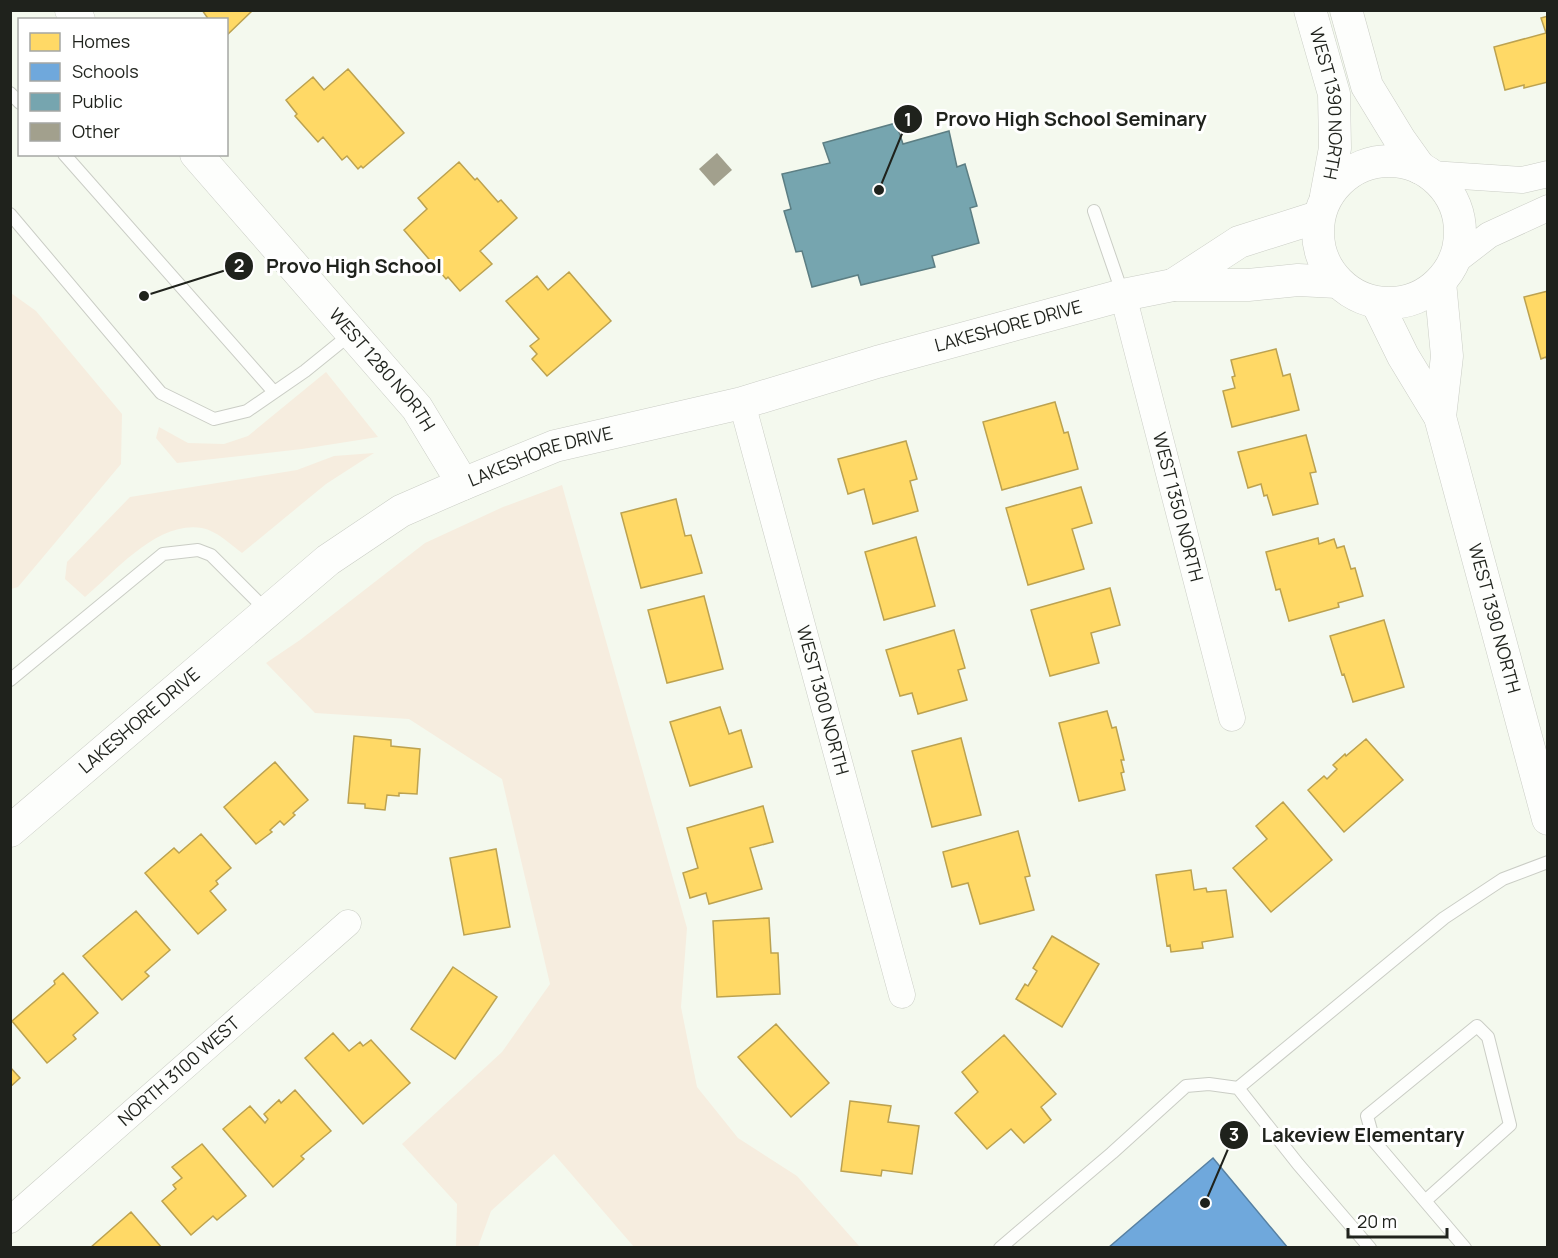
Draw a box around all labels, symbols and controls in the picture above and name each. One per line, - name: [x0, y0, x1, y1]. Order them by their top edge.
- legend: [18, 18, 228, 156]
- street label: WEST 1390 NORTH: [1305, 25, 1348, 182]
- text: Homes: [72, 29, 130, 53]
- text: Schools: [72, 59, 139, 83]
- text: Public: [72, 89, 123, 113]
- callout: Provo High School Seminary: [893, 100, 1219, 138]
- text: Provo High School Seminary: [935, 105, 1207, 132]
- text: 1: [904, 107, 912, 131]
- text: Other: [72, 119, 120, 143]
- callout: Provo High School: [224, 247, 454, 285]
- text: Provo High School: [266, 252, 442, 279]
- text: 2: [234, 253, 244, 277]
- street label: LAKESHORE DRIVE: [932, 294, 1084, 357]
- street label: WEST 1280 NORTH: [324, 303, 441, 435]
- street label: LAKESHORE DRIVE: [464, 420, 615, 492]
- street label: WEST 1350 NORTH: [1148, 430, 1209, 584]
- street label: WEST 1390 NORTH: [1464, 541, 1527, 696]
- street label: WEST 1300 NORTH: [792, 623, 855, 777]
- street label: LAKESHORE DRIVE: [73, 662, 204, 778]
- street label: NORTH 3100 WEST: [112, 1011, 244, 1131]
- callout: Lakeview Elementary: [1219, 1116, 1476, 1154]
- text: Lakeview Elementary: [1262, 1121, 1465, 1148]
- text: 3: [1229, 1122, 1239, 1146]
- scale bar: [1348, 1201, 1447, 1239]
- text: 20 m: [1357, 1209, 1397, 1233]

